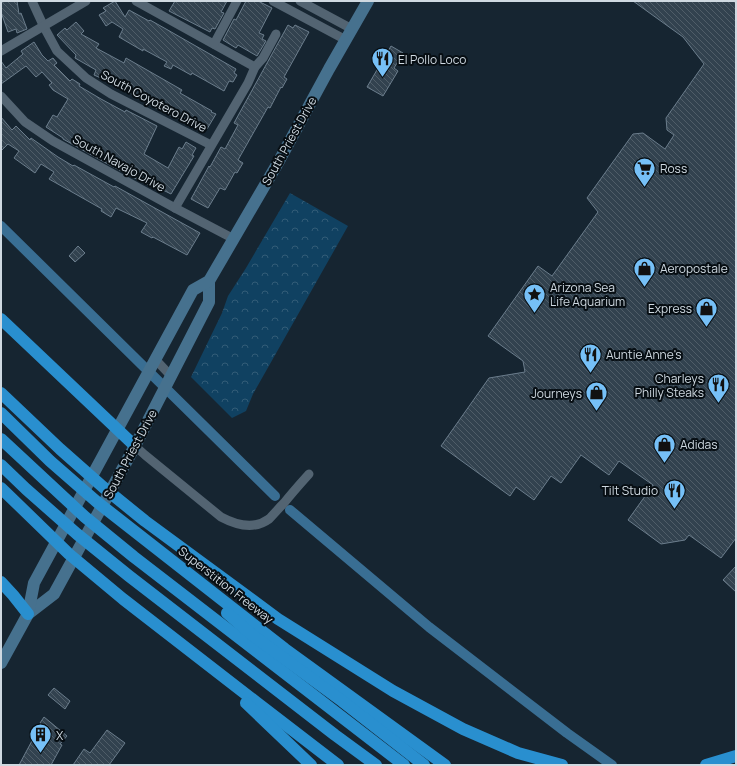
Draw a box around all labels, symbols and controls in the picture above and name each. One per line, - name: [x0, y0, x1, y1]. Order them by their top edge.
- restaurant icon: El Pollo Loco: [370, 46, 396, 79]
- place label: El Pollo Loco: [398, 51, 466, 68]
- street label: South Coyotero Drive: [98, 66, 210, 136]
- street label: South Priest Drive: [258, 94, 320, 188]
- street label: South Navajo Drive: [70, 130, 168, 196]
- supermarket icon: Ross: [631, 155, 657, 188]
- place label: Ross: [660, 160, 687, 177]
- shop icon: Aeropostale: [631, 255, 657, 288]
- place label: Aeropostale: [660, 260, 728, 277]
- place label: Arizona Sea Life Aquarium: [550, 279, 625, 310]
- place icon: Arizona Sea Life Aquarium: [521, 281, 547, 314]
- shop icon: Express: [694, 295, 720, 328]
- place label: Express: [648, 300, 692, 317]
- restaurant icon: Auntie Anne's: [577, 341, 603, 374]
- place label: Auntie Anne's: [606, 346, 682, 363]
- place label: Charleys Philly Steaks: [635, 370, 704, 401]
- restaurant icon: Charleys Philly Steaks: [706, 372, 732, 405]
- shop icon: Journeys: [584, 380, 610, 413]
- place label: Journeys: [531, 385, 582, 402]
- street label: South Priest Drive: [99, 406, 161, 502]
- shop icon: Adidas: [652, 431, 678, 464]
- place label: Adidas: [680, 436, 718, 453]
- restaurant icon: Tilt Studio: [661, 477, 687, 510]
- place label: Tilt Studio: [602, 482, 658, 499]
- street label: Superstition Freeway: [175, 542, 278, 628]
- building icon: X: [27, 722, 53, 755]
- place label: X: [56, 727, 64, 744]

